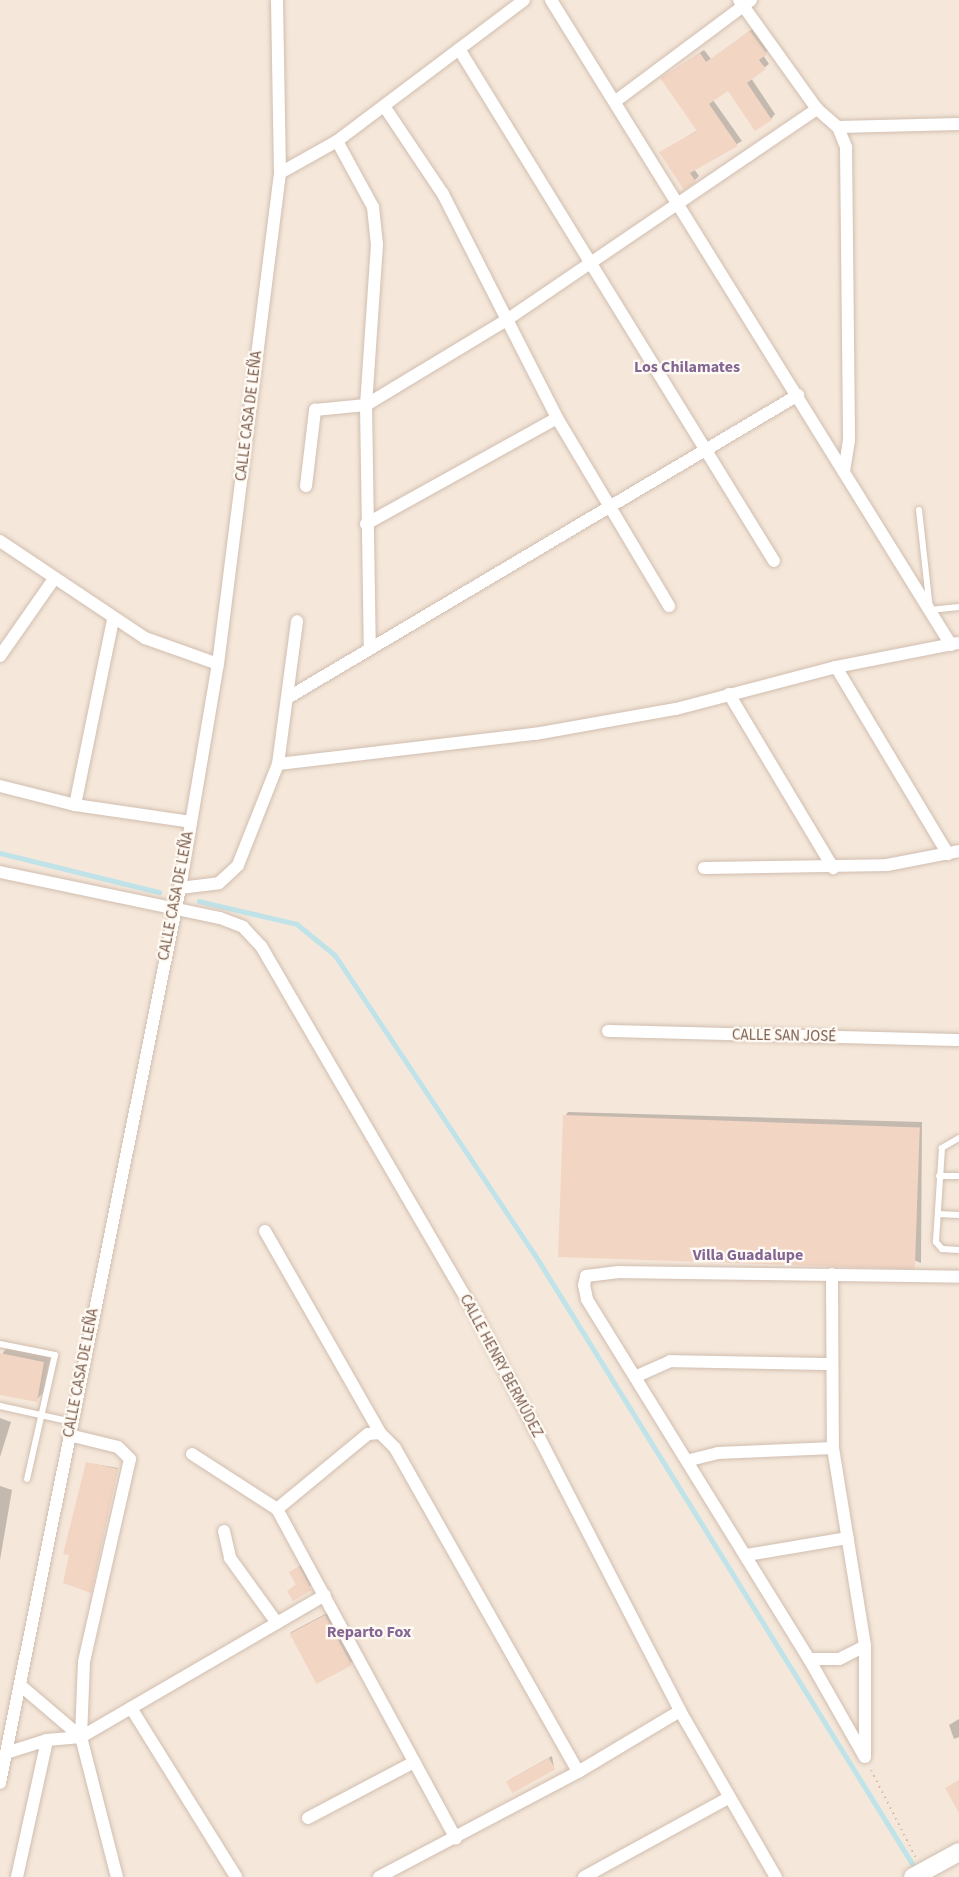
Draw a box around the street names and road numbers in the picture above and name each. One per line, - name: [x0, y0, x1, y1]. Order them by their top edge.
- street label: CALLE CASA DE LEÑA: [232, 350, 266, 482]
- street label: CALLE CASA DE LEÑA: [155, 830, 197, 962]
- street label: CALLE SAN JOSÉ: [732, 1026, 836, 1046]
- street label: CALLE HENRY BERMÚDEZ: [456, 1291, 546, 1441]
- street label: CALLE CASA DE LEÑA: [60, 1307, 102, 1439]

